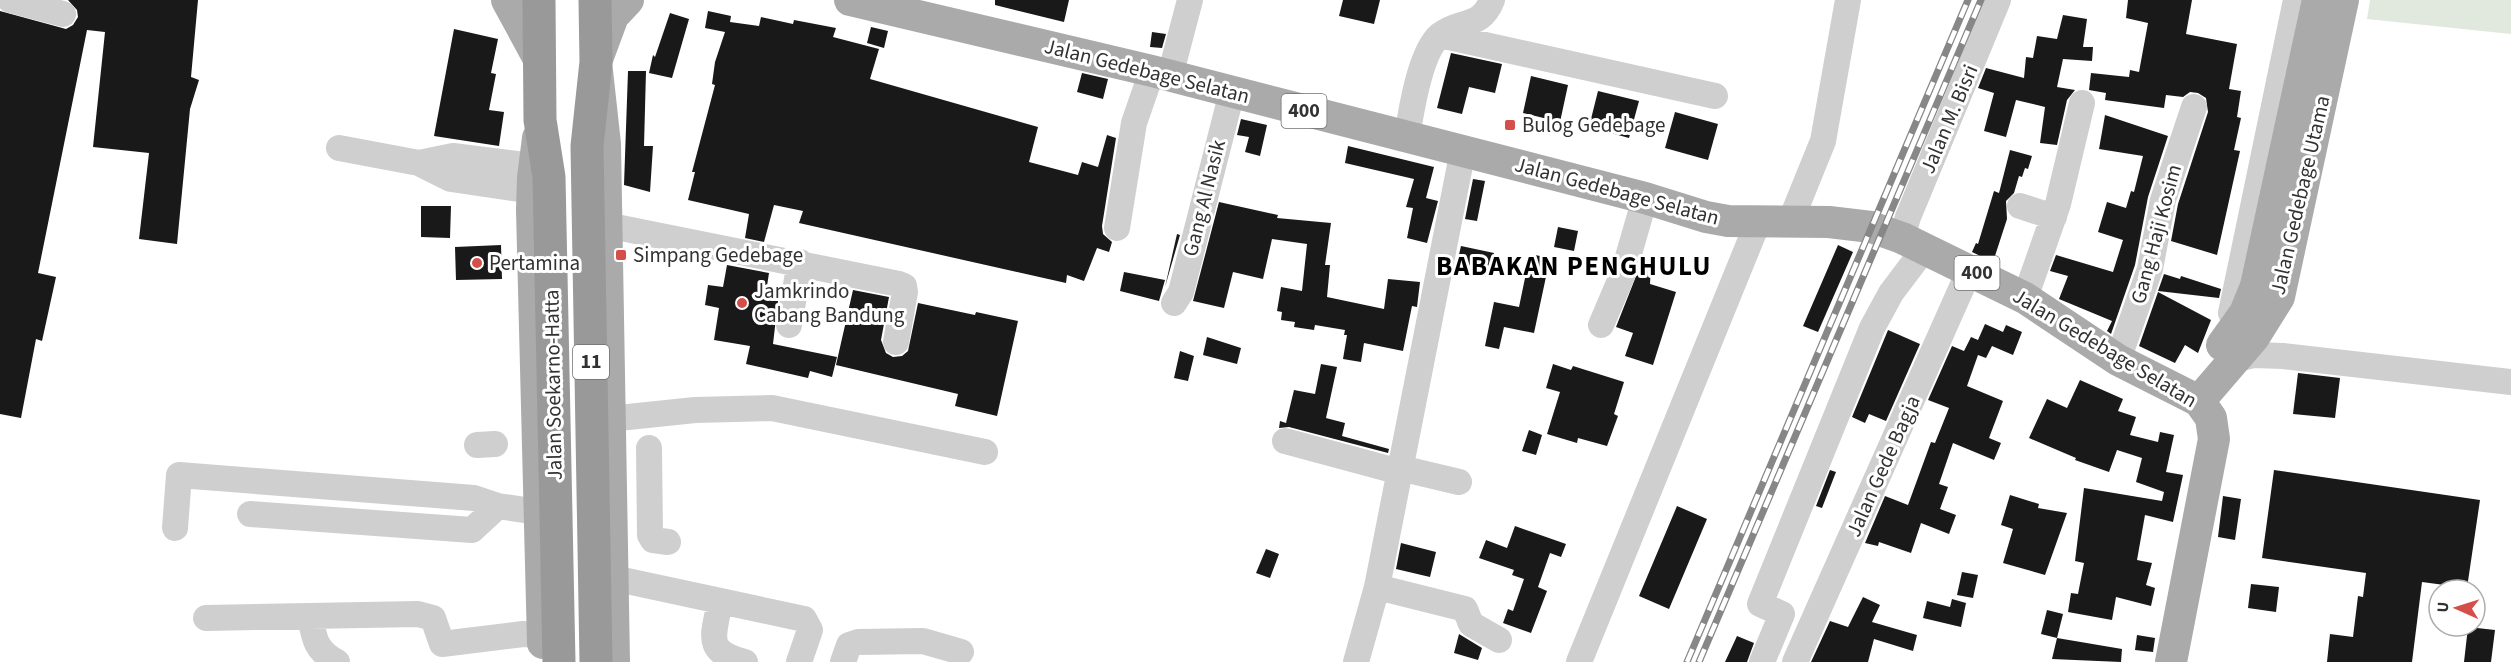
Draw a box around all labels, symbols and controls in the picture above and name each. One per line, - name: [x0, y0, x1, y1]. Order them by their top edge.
- street label: Jalan Gedebage Selatan: [1041, 31, 1253, 111]
- street label: Jalan M. Bisri: [1913, 60, 1985, 178]
- street label: Jalan Gedebage Utama: [2263, 93, 2337, 297]
- road number: 400: [1282, 94, 1326, 128]
- place label: Bulog Gedebage: [1522, 110, 1665, 140]
- marker: Bulog Gedebage: [1503, 118, 1517, 132]
- street label: Gang Al Nasik: [1175, 136, 1233, 260]
- street label: Jalan Gedebage Selatan: [1511, 149, 1723, 233]
- street label: Gang Haji Kosim: [2123, 161, 2189, 307]
- place label: Simpang Gedebage: [633, 240, 803, 270]
- district label: BABAKAN PENGHULU: [1436, 247, 1712, 286]
- place label: Pertamina: [489, 248, 580, 278]
- marker: Simpang Gedebage: [614, 248, 628, 262]
- marker: Pertamina: [470, 256, 484, 270]
- road number: 400: [1954, 256, 2000, 290]
- place label: Jamkrindo Cabang Bandung: [754, 276, 905, 330]
- street label: Jalan Gedebage Selatan: [2007, 281, 2203, 415]
- street label: Jalan Soekarno-Hatta: [536, 289, 570, 481]
- marker: Jamkrindo Cabang Bandung: [735, 296, 749, 310]
- road number: 11: [573, 345, 609, 379]
- street label: Jalan Gede Bagja: [1838, 390, 1928, 542]
- north arrow: [2427, 578, 2487, 638]
- text: U: [2432, 601, 2454, 613]

